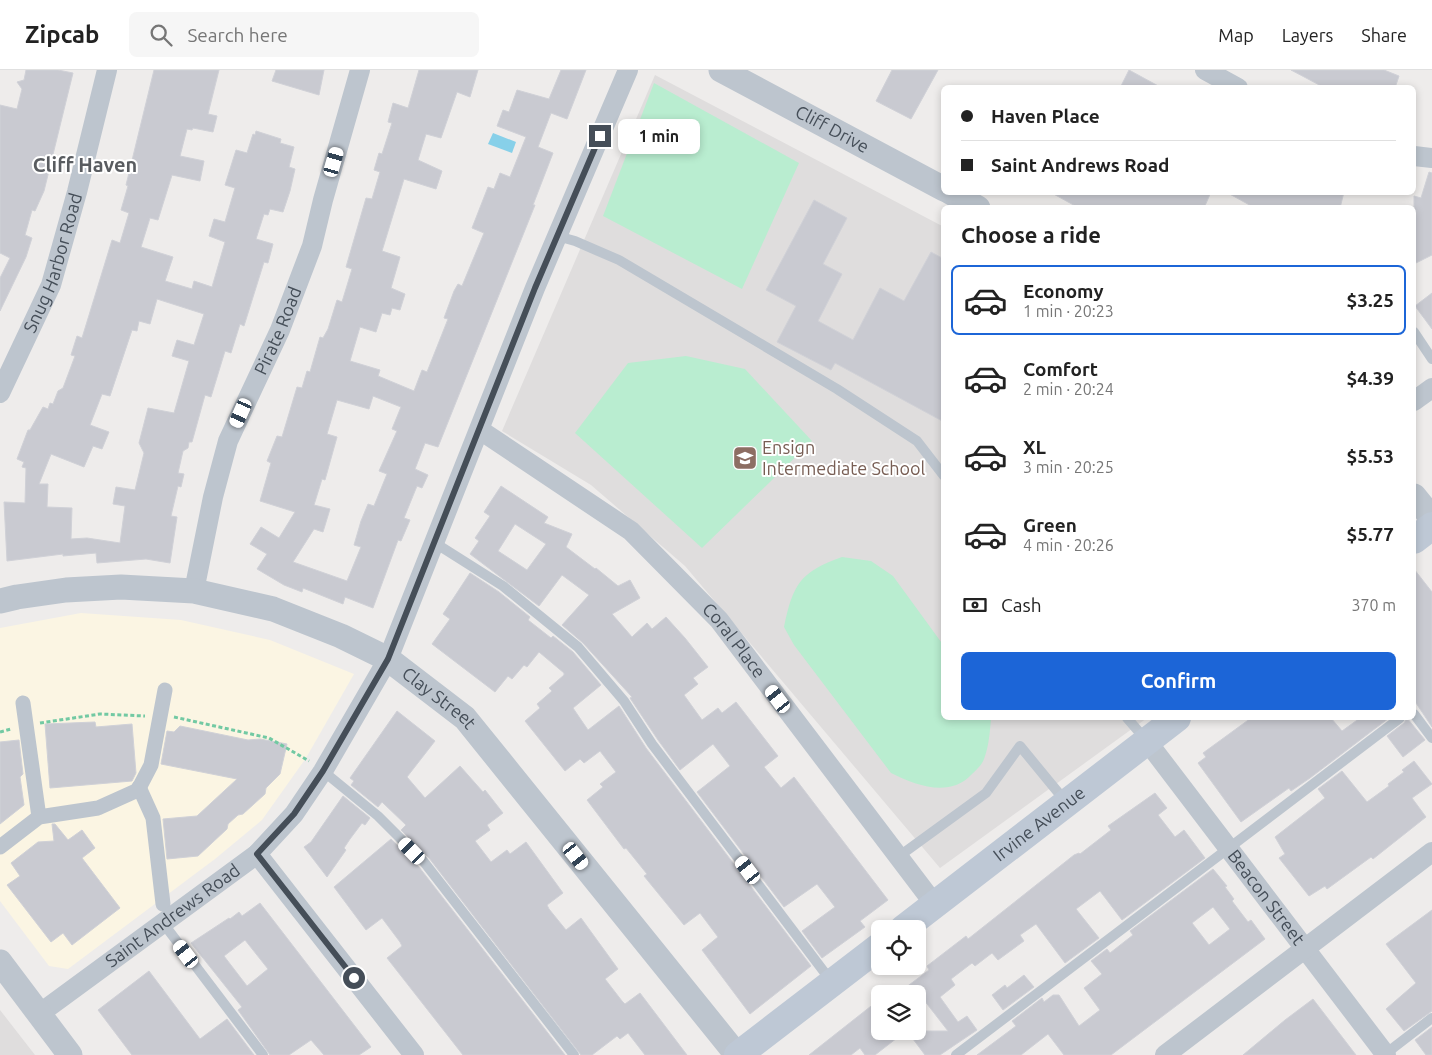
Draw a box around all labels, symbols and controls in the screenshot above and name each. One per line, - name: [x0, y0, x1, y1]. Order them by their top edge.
- search box: [129, 12, 479, 57]
- text: Zipcab: [25, 21, 99, 48]
- icon: search: [147, 21, 175, 49]
- text: Search here: [187, 24, 288, 46]
- text: Map: [1218, 25, 1254, 45]
- text: Layers: [1282, 25, 1333, 45]
- text: Share: [1361, 25, 1407, 45]
- street label: Cliff Drive: [792, 101, 873, 156]
- text: Haven Place: [991, 105, 1100, 127]
- callout: 1 min: [618, 118, 700, 154]
- route end: [589, 125, 611, 147]
- text: 1 min: [639, 127, 679, 145]
- car: [322, 146, 345, 178]
- district label: Cliff Haven: [33, 153, 137, 176]
- text: Saint Andrews Road: [991, 154, 1169, 176]
- street label: Snug Harbor Road: [19, 191, 85, 336]
- text: Choose a ride: [961, 222, 1101, 247]
- icon: car: [963, 278, 1008, 323]
- text: Economy: [1023, 280, 1104, 302]
- street label: Pirate Road: [250, 284, 305, 378]
- text: $3.25: [1346, 289, 1394, 311]
- text: 1 min · 20:23: [1023, 302, 1114, 320]
- icon: car: [963, 356, 1008, 401]
- text: Comfort: [1023, 358, 1098, 380]
- text: $4.39: [1346, 367, 1394, 389]
- text: 2 min · 20:24: [1023, 380, 1114, 398]
- car: [228, 396, 253, 430]
- icon: car: [963, 434, 1008, 479]
- text: XL: [1023, 436, 1046, 458]
- place label: Ensign Intermediate School: [762, 437, 926, 478]
- school or university icon: Ensign Intermediate School: [732, 445, 758, 471]
- text: $5.53: [1346, 445, 1394, 467]
- text: 3 min · 20:25: [1023, 458, 1114, 476]
- icon: car: [963, 512, 1008, 557]
- text: Green: [1023, 514, 1077, 536]
- text: $5.77: [1346, 523, 1394, 545]
- text: 4 min · 20:26: [1023, 536, 1114, 554]
- icon: cash: [961, 591, 989, 619]
- text: Cash: [1001, 594, 1042, 616]
- text: 370 m: [1351, 596, 1396, 614]
- street label: Coral Place: [699, 598, 770, 681]
- button: Confirm: [961, 652, 1396, 710]
- street label: Clay Street: [399, 663, 481, 733]
- car: [762, 683, 793, 715]
- street label: Irvine Avenue: [989, 782, 1088, 865]
- car: [396, 835, 427, 867]
- car: [560, 840, 591, 872]
- street label: Beacon Street: [1224, 845, 1309, 948]
- car: [732, 854, 763, 886]
- street label: Saint Andrews Road: [101, 859, 243, 971]
- map controls: [871, 920, 926, 1040]
- button: locate: [871, 920, 926, 975]
- car: [170, 938, 201, 970]
- route start: [343, 967, 365, 989]
- button: layers: [871, 985, 926, 1040]

